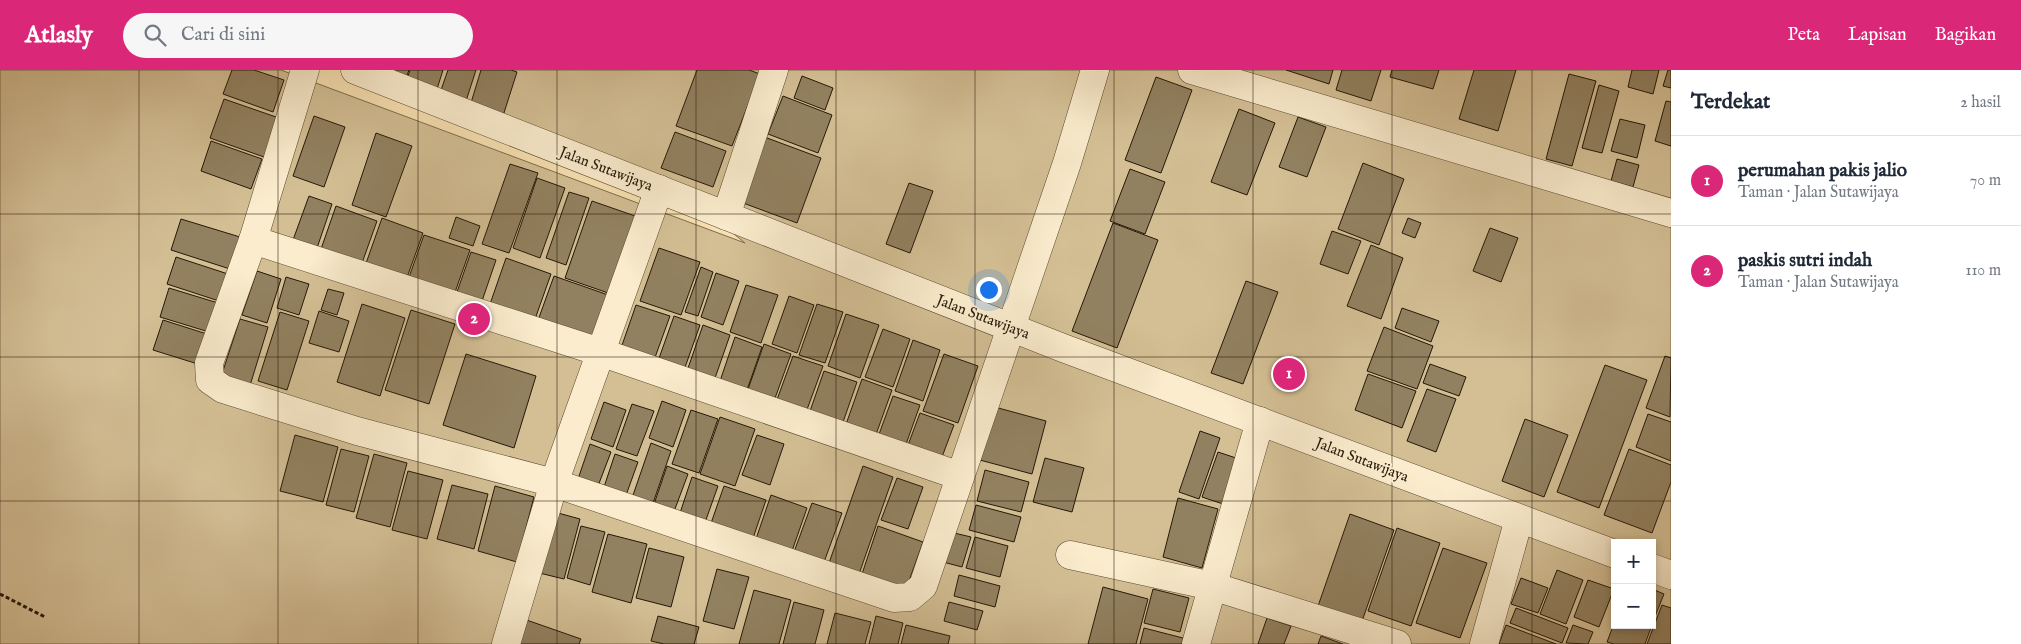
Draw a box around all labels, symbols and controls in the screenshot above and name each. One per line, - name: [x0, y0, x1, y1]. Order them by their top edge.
- search box: [123, 13, 473, 58]
- text: Atlasly: [25, 20, 93, 51]
- icon: search: [141, 21, 169, 49]
- text: Cari di sini: [181, 23, 265, 47]
- text: Peta: [1788, 24, 1820, 47]
- text: Lapisan: [1848, 24, 1907, 47]
- text: Bagikan: [1935, 24, 1996, 47]
- text: Terdekat: [1691, 89, 1770, 116]
- text: 2 hasil: [1960, 93, 2001, 113]
- street label: Jalan Sutawijaya: [555, 142, 656, 196]
- text: perumahan pakis jalio: [1738, 159, 1907, 183]
- text: 1: [1704, 171, 1710, 191]
- text: 70 m: [1970, 171, 2001, 191]
- text: Taman · Jalan Sutawijaya: [1738, 183, 1899, 203]
- text: paskis sutri indah: [1738, 249, 1872, 273]
- text: 2: [1703, 261, 1711, 281]
- text: 110 m: [1965, 261, 2001, 281]
- text: Taman · Jalan Sutawijaya: [1738, 273, 1899, 293]
- your location: [976, 277, 1002, 303]
- street label: Jalan Sutawijaya: [932, 290, 1033, 344]
- pin: 2: [458, 300, 490, 338]
- pin: 1: [1273, 355, 1305, 393]
- street label: Jalan Sutawijaya: [1311, 433, 1412, 487]
- map controls: [1611, 539, 1656, 629]
- button: +: [1611, 539, 1656, 584]
- button: −: [1611, 584, 1656, 629]

